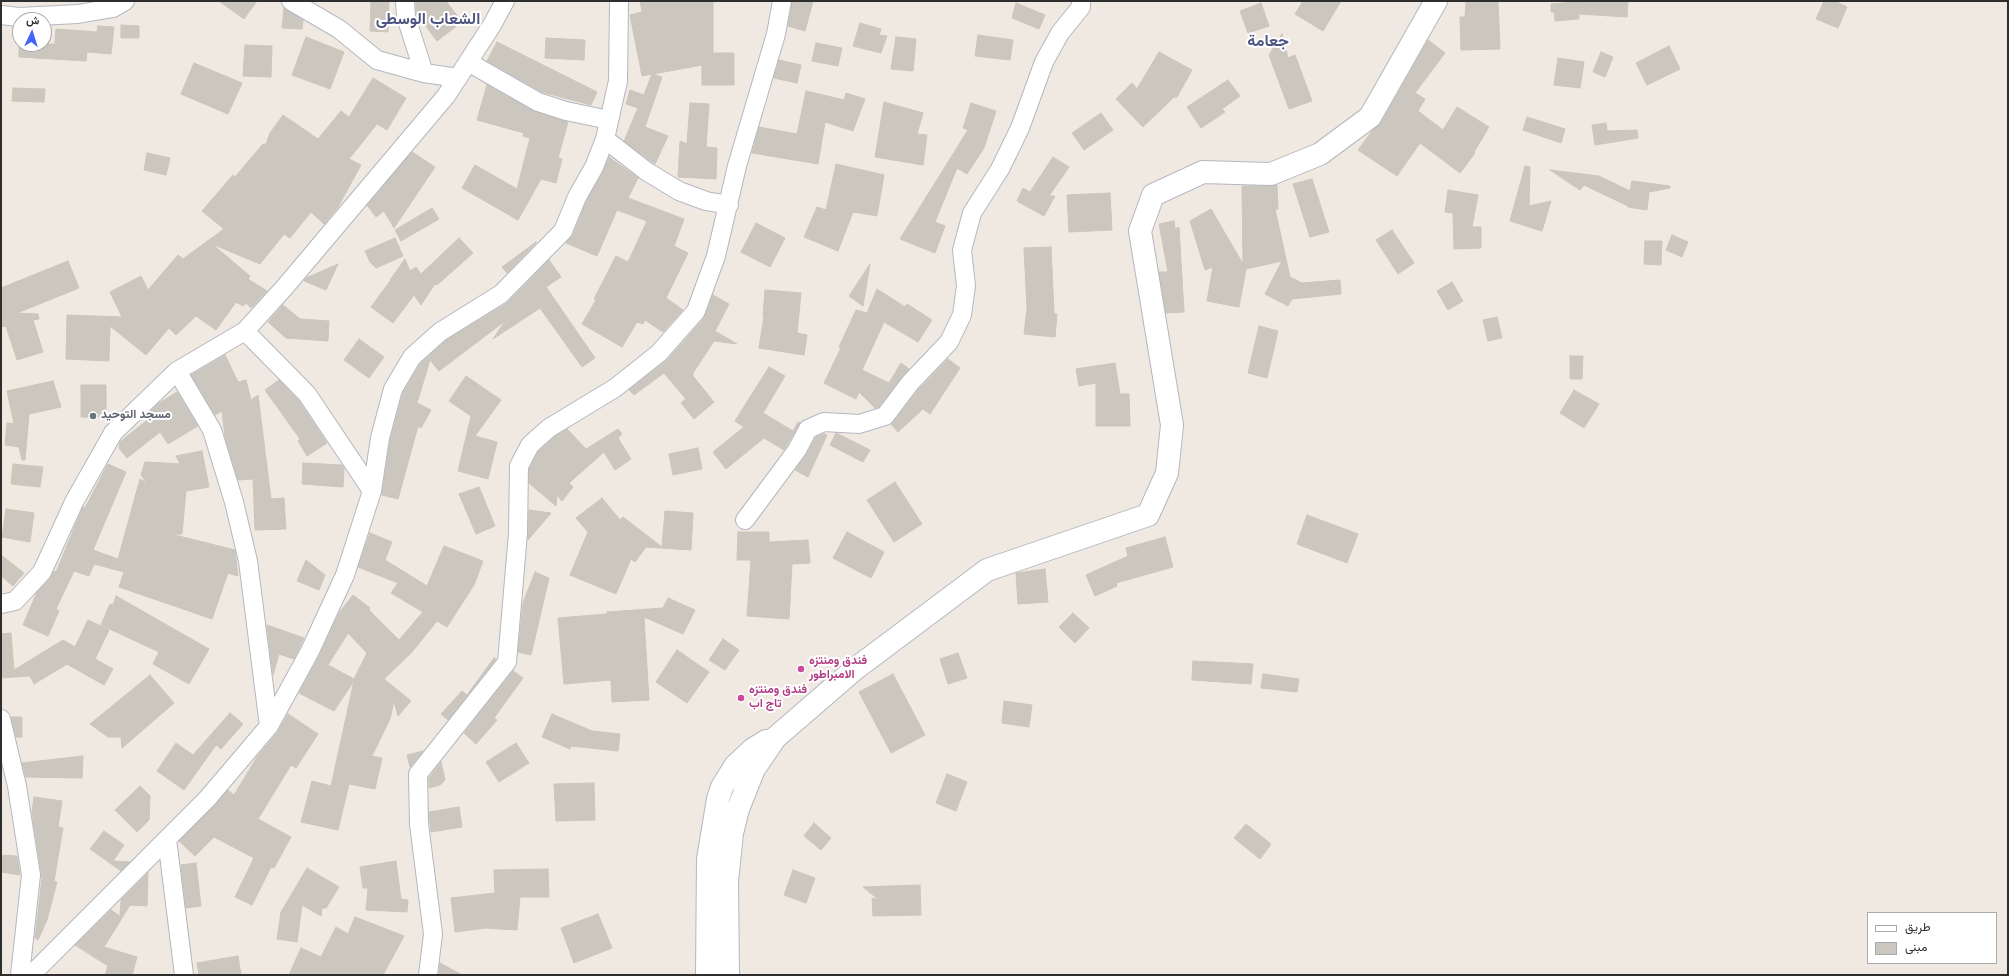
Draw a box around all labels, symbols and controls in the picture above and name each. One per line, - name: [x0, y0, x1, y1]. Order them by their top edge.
- district label: الشعاب الوسطى: [376, 11, 480, 31]
- north arrow: [12, 12, 52, 52]
- text: ش: [26, 14, 40, 28]
- district label: جعامة: [1247, 33, 1289, 53]
- place label: مسجد التوحيد: [101, 409, 171, 423]
- marker: مسجد التوحيد: [88, 411, 98, 421]
- place label: فندق ومنتزه الامبراطور: [809, 655, 867, 683]
- marker: فندق ومنتزه الامبراطور: [796, 664, 806, 674]
- place label: فندق ومنتزه تاج اب: [749, 684, 807, 712]
- marker: فندق ومنتزه تاج اب: [736, 693, 746, 703]
- legend: [1867, 912, 1997, 964]
- text: طريق: [1905, 920, 1930, 936]
- text: مبنى: [1905, 940, 1927, 956]

